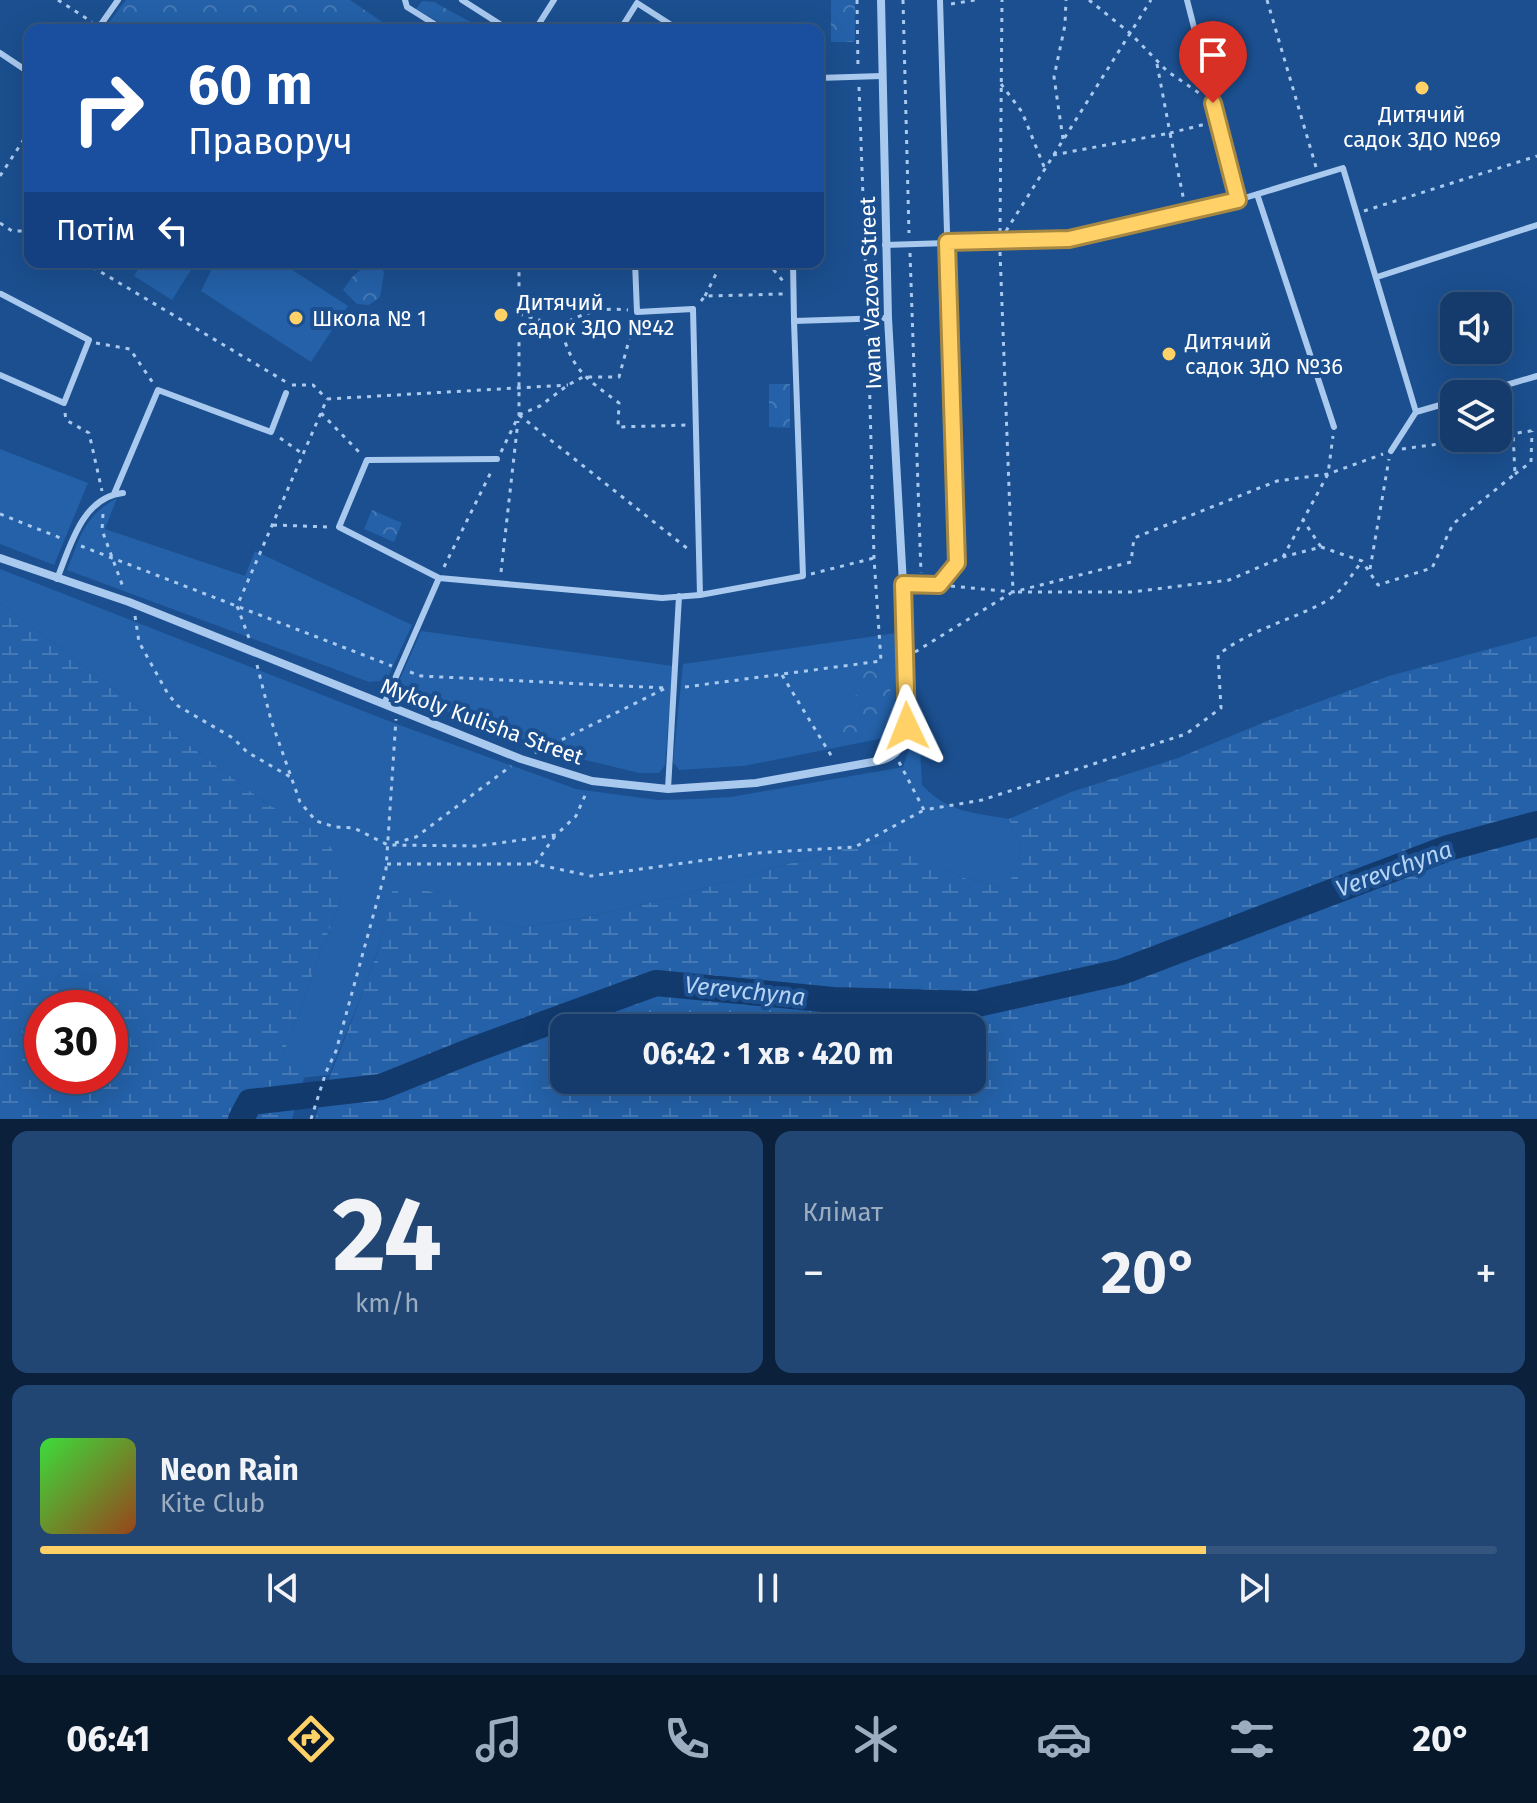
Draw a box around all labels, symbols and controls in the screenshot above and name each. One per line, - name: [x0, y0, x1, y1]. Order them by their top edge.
- pin: [1179, 21, 1247, 103]
- icon: arrive: [1191, 33, 1235, 77]
- text: 60 m: [188, 52, 313, 119]
- icon: right: [56, 56, 160, 160]
- marker: Дитячий садок ЗДО №69: [1413, 79, 1431, 97]
- place label: Дитячий садок ЗДО №69: [1343, 101, 1501, 153]
- text: Праворуч: [188, 120, 353, 164]
- street label: Ivana Vazova Street: [854, 196, 887, 390]
- icon: left: [151, 208, 195, 252]
- text: Потім: [56, 212, 135, 248]
- place label: Дитячий садок ЗДО №42: [516, 289, 674, 341]
- map controls: [1440, 292, 1512, 452]
- button: sound: [1440, 292, 1512, 364]
- place label: Школа № 1: [312, 305, 427, 332]
- marker: Дитячий садок ЗДО №42: [492, 306, 510, 324]
- marker: Школа № 1: [287, 309, 305, 327]
- place label: Дитячий садок ЗДО №36: [1184, 328, 1343, 380]
- marker: Дитячий садок ЗДО №36: [1160, 345, 1178, 363]
- button: layers: [1440, 380, 1512, 452]
- street label: Mykoly Kulisha Street: [377, 672, 587, 771]
- position arrow: [865, 684, 949, 768]
- water label: Verevchyna: [1332, 835, 1456, 903]
- water label: Verevchyna: [683, 971, 807, 1011]
- speed limit sign: 30: [24, 990, 128, 1094]
- text: 06:42 · 1 хв · 420 m: [642, 1036, 894, 1072]
- text: 24: [332, 1173, 442, 1298]
- text: Клімат: [803, 1197, 883, 1228]
- text: 20°: [1101, 1237, 1198, 1309]
- text: −: [803, 1247, 825, 1300]
- text: +: [1475, 1247, 1497, 1300]
- text: km/h: [355, 1288, 419, 1319]
- text: Neon Rain: [160, 1452, 299, 1488]
- text: Kite Club: [160, 1488, 265, 1519]
- icon: previous: [261, 1566, 305, 1610]
- icon: pause: [746, 1566, 790, 1610]
- icon: next: [1232, 1566, 1276, 1610]
- icon: directions: [283, 1711, 339, 1767]
- icon: music: [471, 1711, 527, 1767]
- icon: phone: [659, 1711, 715, 1767]
- icon: climate: [848, 1711, 904, 1767]
- icon: car: [1036, 1711, 1092, 1767]
- icon: filters: [1224, 1711, 1280, 1767]
- text: 06:41: [66, 1717, 150, 1761]
- text: 20°: [1412, 1717, 1471, 1761]

